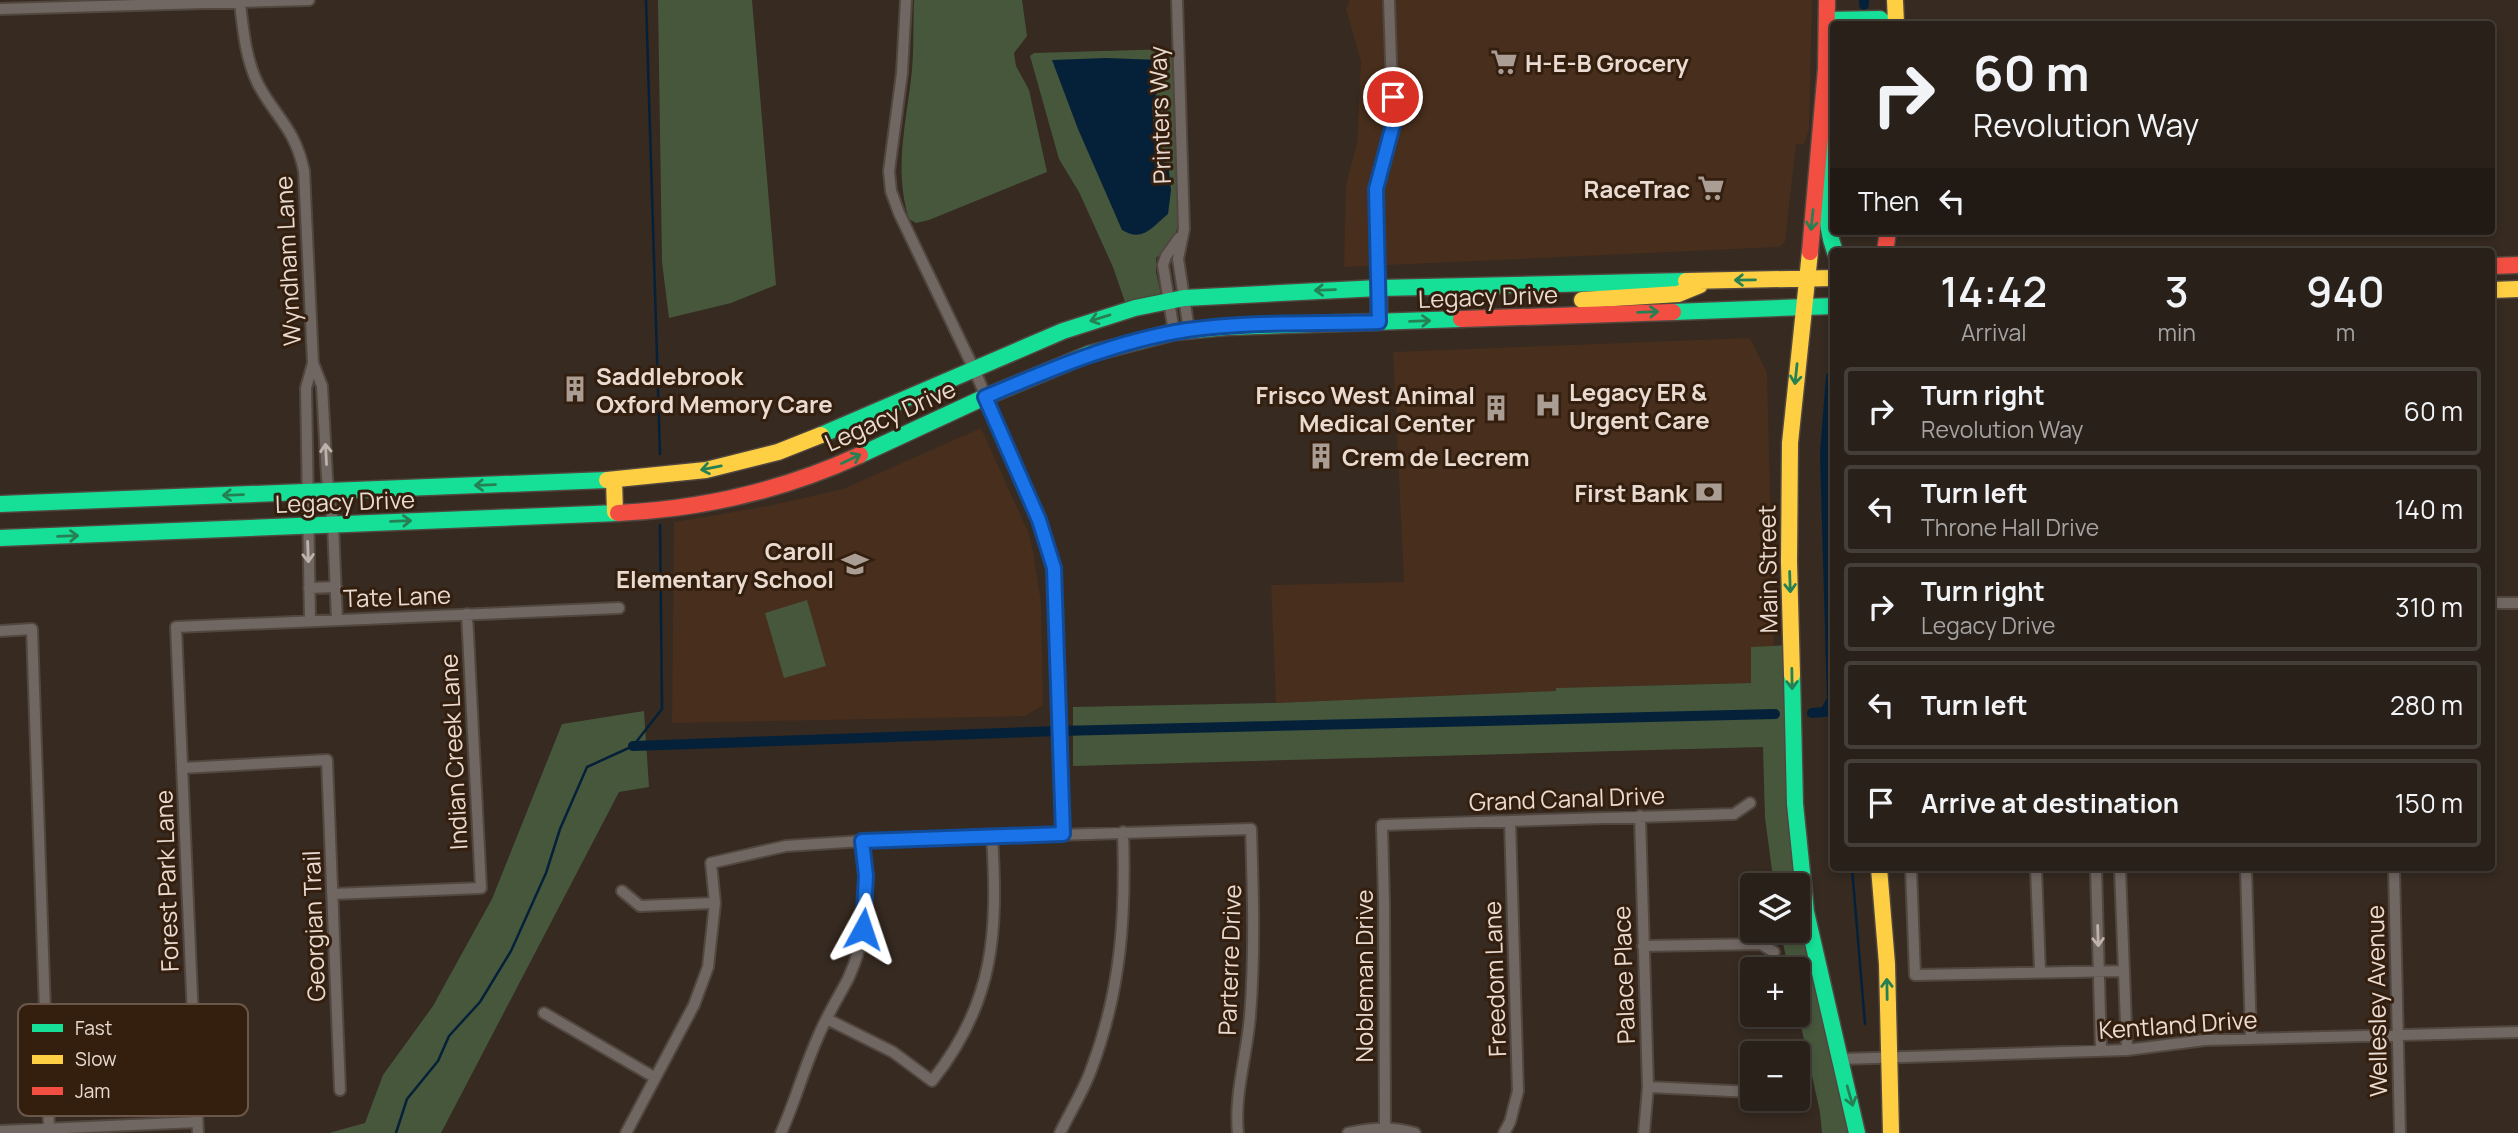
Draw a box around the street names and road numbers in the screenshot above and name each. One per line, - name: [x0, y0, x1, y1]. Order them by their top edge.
- street label: Printers Way: [1140, 45, 1178, 185]
- street label: Wyndham Lane: [266, 175, 308, 347]
- street label: Legacy Drive: [1417, 277, 1559, 315]
- street label: Legacy Drive: [819, 371, 961, 459]
- street label: Legacy Drive: [274, 482, 416, 520]
- street label: Main Street: [1749, 504, 1785, 634]
- street label: Tate Lane: [343, 578, 451, 614]
- street label: Indian Creek Lane: [431, 653, 475, 851]
- street label: Grand Canal Drive: [1468, 778, 1666, 818]
- street label: Forest Park Lane: [146, 790, 186, 972]
- street label: Georgian Trail: [294, 850, 332, 1002]
- street label: Parterre Drive: [1210, 884, 1248, 1036]
- street label: Nobleman Drive: [1347, 890, 1380, 1062]
- street label: Freedom Lane: [1475, 901, 1513, 1057]
- street label: Palace Place: [1604, 905, 1642, 1045]
- street label: Wellesley Avenue: [2358, 905, 2394, 1097]
- street label: Kentland Drive: [2098, 1002, 2258, 1046]

